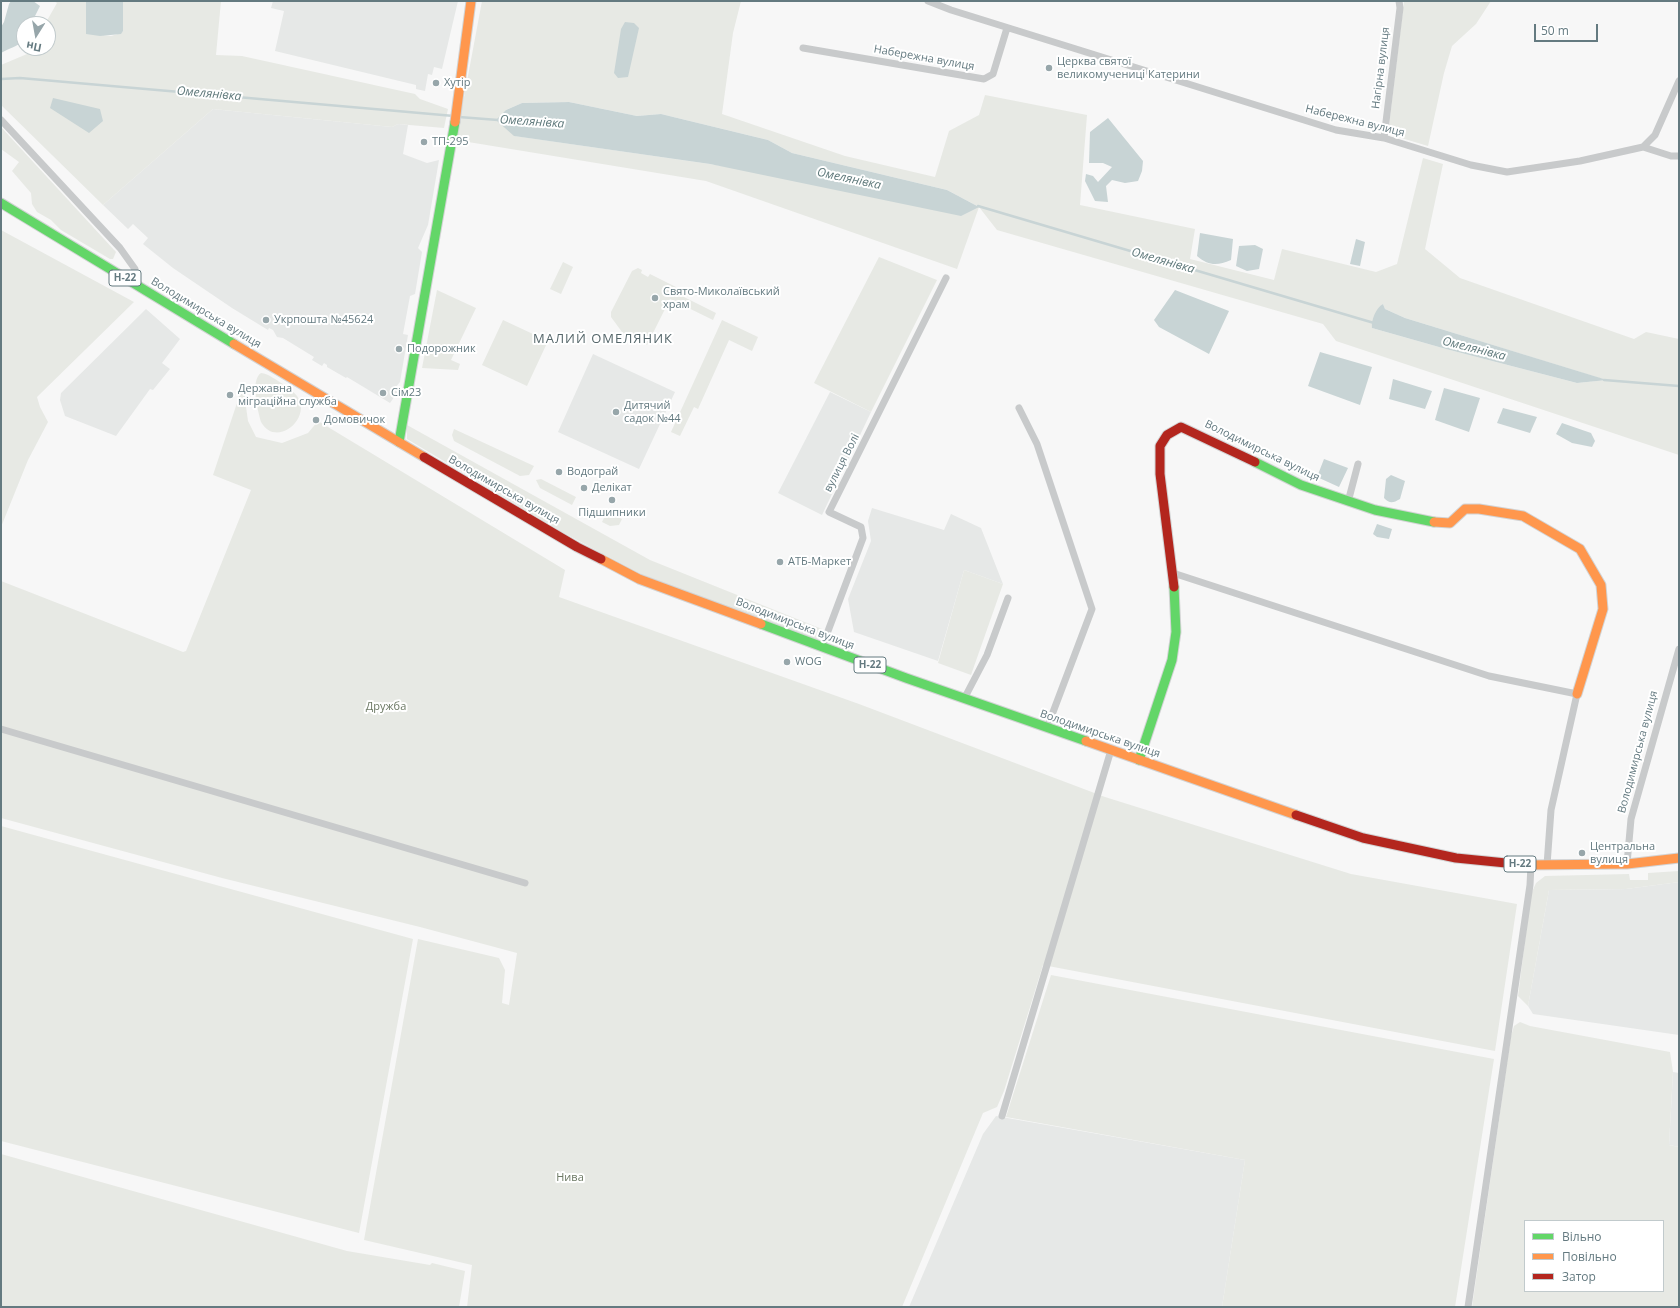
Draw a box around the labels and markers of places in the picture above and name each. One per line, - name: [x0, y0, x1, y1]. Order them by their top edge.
- place label: Церква святої великомучениці Катерини: [1057, 55, 1200, 81]
- marker: Церква святої великомучениці Катерини: [1044, 63, 1054, 73]
- place label: Хутір: [444, 76, 471, 90]
- marker: Хутір: [431, 78, 441, 88]
- place label: ТП-295: [432, 135, 468, 149]
- marker: ТП-295: [419, 137, 429, 147]
- place label: Свято-Миколаївський храм: [663, 285, 780, 311]
- marker: Свято-Миколаївський храм: [650, 293, 660, 303]
- place label: Укрпошта №45624: [274, 313, 373, 327]
- marker: Укрпошта №45624: [261, 315, 271, 325]
- place label: Подорожник: [407, 342, 476, 356]
- marker: Подорожник: [394, 344, 404, 354]
- place label: Державна міграційна служба: [238, 382, 337, 408]
- place label: Сім23: [391, 386, 421, 400]
- marker: Сім23: [378, 388, 388, 398]
- marker: Державна міграційна служба: [225, 390, 235, 400]
- place label: Дитячий садок №44: [624, 399, 681, 425]
- marker: Дитячий садок №44: [611, 407, 621, 417]
- place label: Домовичок: [324, 413, 385, 427]
- marker: Домовичок: [311, 415, 321, 425]
- place label: Водограй: [567, 465, 618, 479]
- marker: Водограй: [554, 467, 564, 477]
- place label: Делікат: [592, 481, 632, 495]
- marker: Делікат: [579, 483, 589, 493]
- marker: Підшипники: [607, 495, 617, 505]
- place label: Підшипники: [578, 506, 646, 520]
- place label: АТБ-Маркет: [788, 555, 851, 569]
- marker: АТБ-Маркет: [775, 557, 785, 567]
- place label: WOG: [795, 655, 822, 669]
- marker: WOG: [782, 657, 792, 667]
- place label: Центральна вулиця: [1590, 840, 1655, 866]
- marker: Центральна вулиця: [1577, 848, 1587, 858]

